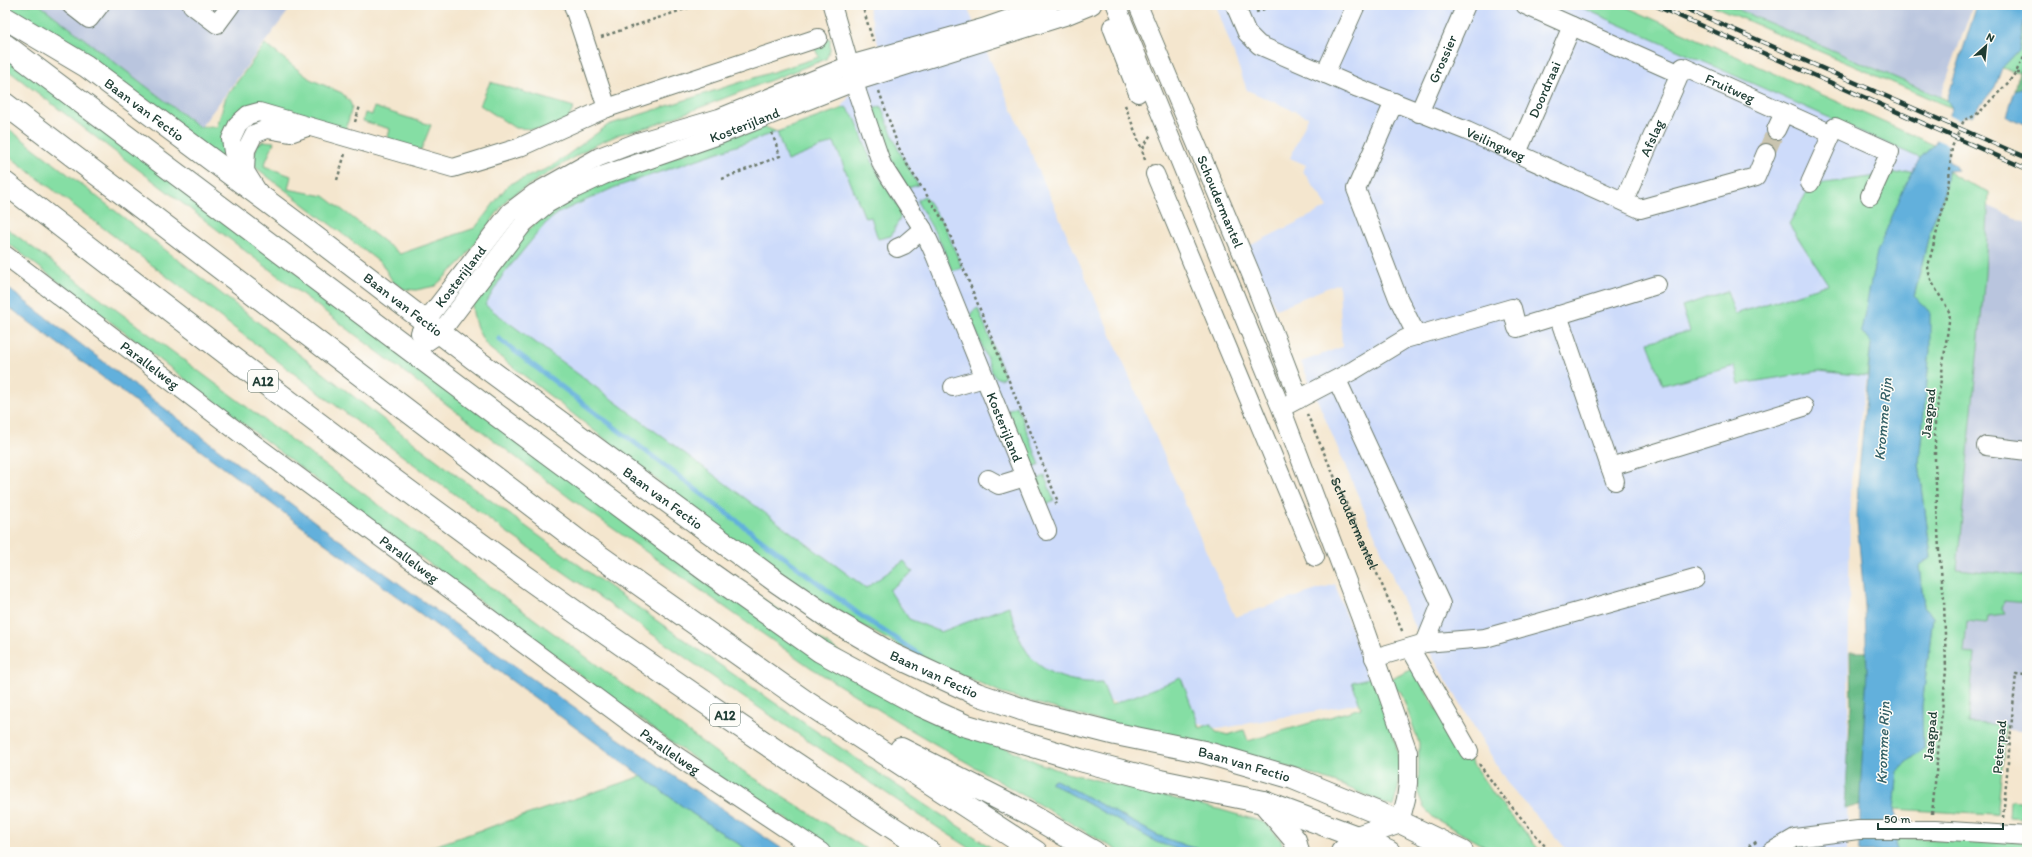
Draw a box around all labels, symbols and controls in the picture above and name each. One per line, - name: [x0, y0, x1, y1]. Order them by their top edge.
- north arrow: [1966, 26, 2006, 66]
- text: N: [1984, 30, 1997, 45]
- street label: Grossier: [1425, 32, 1461, 86]
- street label: Doordraai: [1525, 59, 1565, 121]
- street label: Fruitweg: [1702, 70, 1758, 108]
- street label: Baan van Fectio: [101, 75, 187, 145]
- street label: Kosterijland: [708, 104, 783, 147]
- street label: Afslag: [1637, 116, 1668, 159]
- street label: Veilingweg: [1463, 124, 1529, 166]
- street label: Schoudermantel: [1193, 153, 1247, 250]
- street label: Kosterijland: [432, 242, 490, 311]
- street label: Baan van Fectio: [360, 269, 446, 341]
- street label: Parallelweg: [117, 338, 183, 394]
- road number: A12: [248, 370, 278, 392]
- water label: Kromme Rijn: [1870, 377, 1896, 461]
- street label: Jaagpad: [1917, 387, 1940, 439]
- street label: Kosterijland: [983, 390, 1026, 465]
- street label: Baan van Fectio: [619, 463, 706, 533]
- street label: Schoudermantel: [1327, 475, 1382, 572]
- street label: Parallelweg: [376, 532, 443, 587]
- street label: Baan van Fectio: [887, 647, 981, 702]
- water label: Kromme Rijn: [1873, 701, 1893, 785]
- road number: A12: [710, 704, 740, 726]
- street label: Jaagpad: [1920, 710, 1941, 762]
- street label: Peterpad: [1989, 719, 2010, 775]
- street label: Parallelweg: [637, 725, 704, 779]
- street label: Baan van Fectio: [1197, 743, 1292, 786]
- scale bar: [1878, 805, 2003, 831]
- text: 50 m: [1884, 812, 1910, 826]

